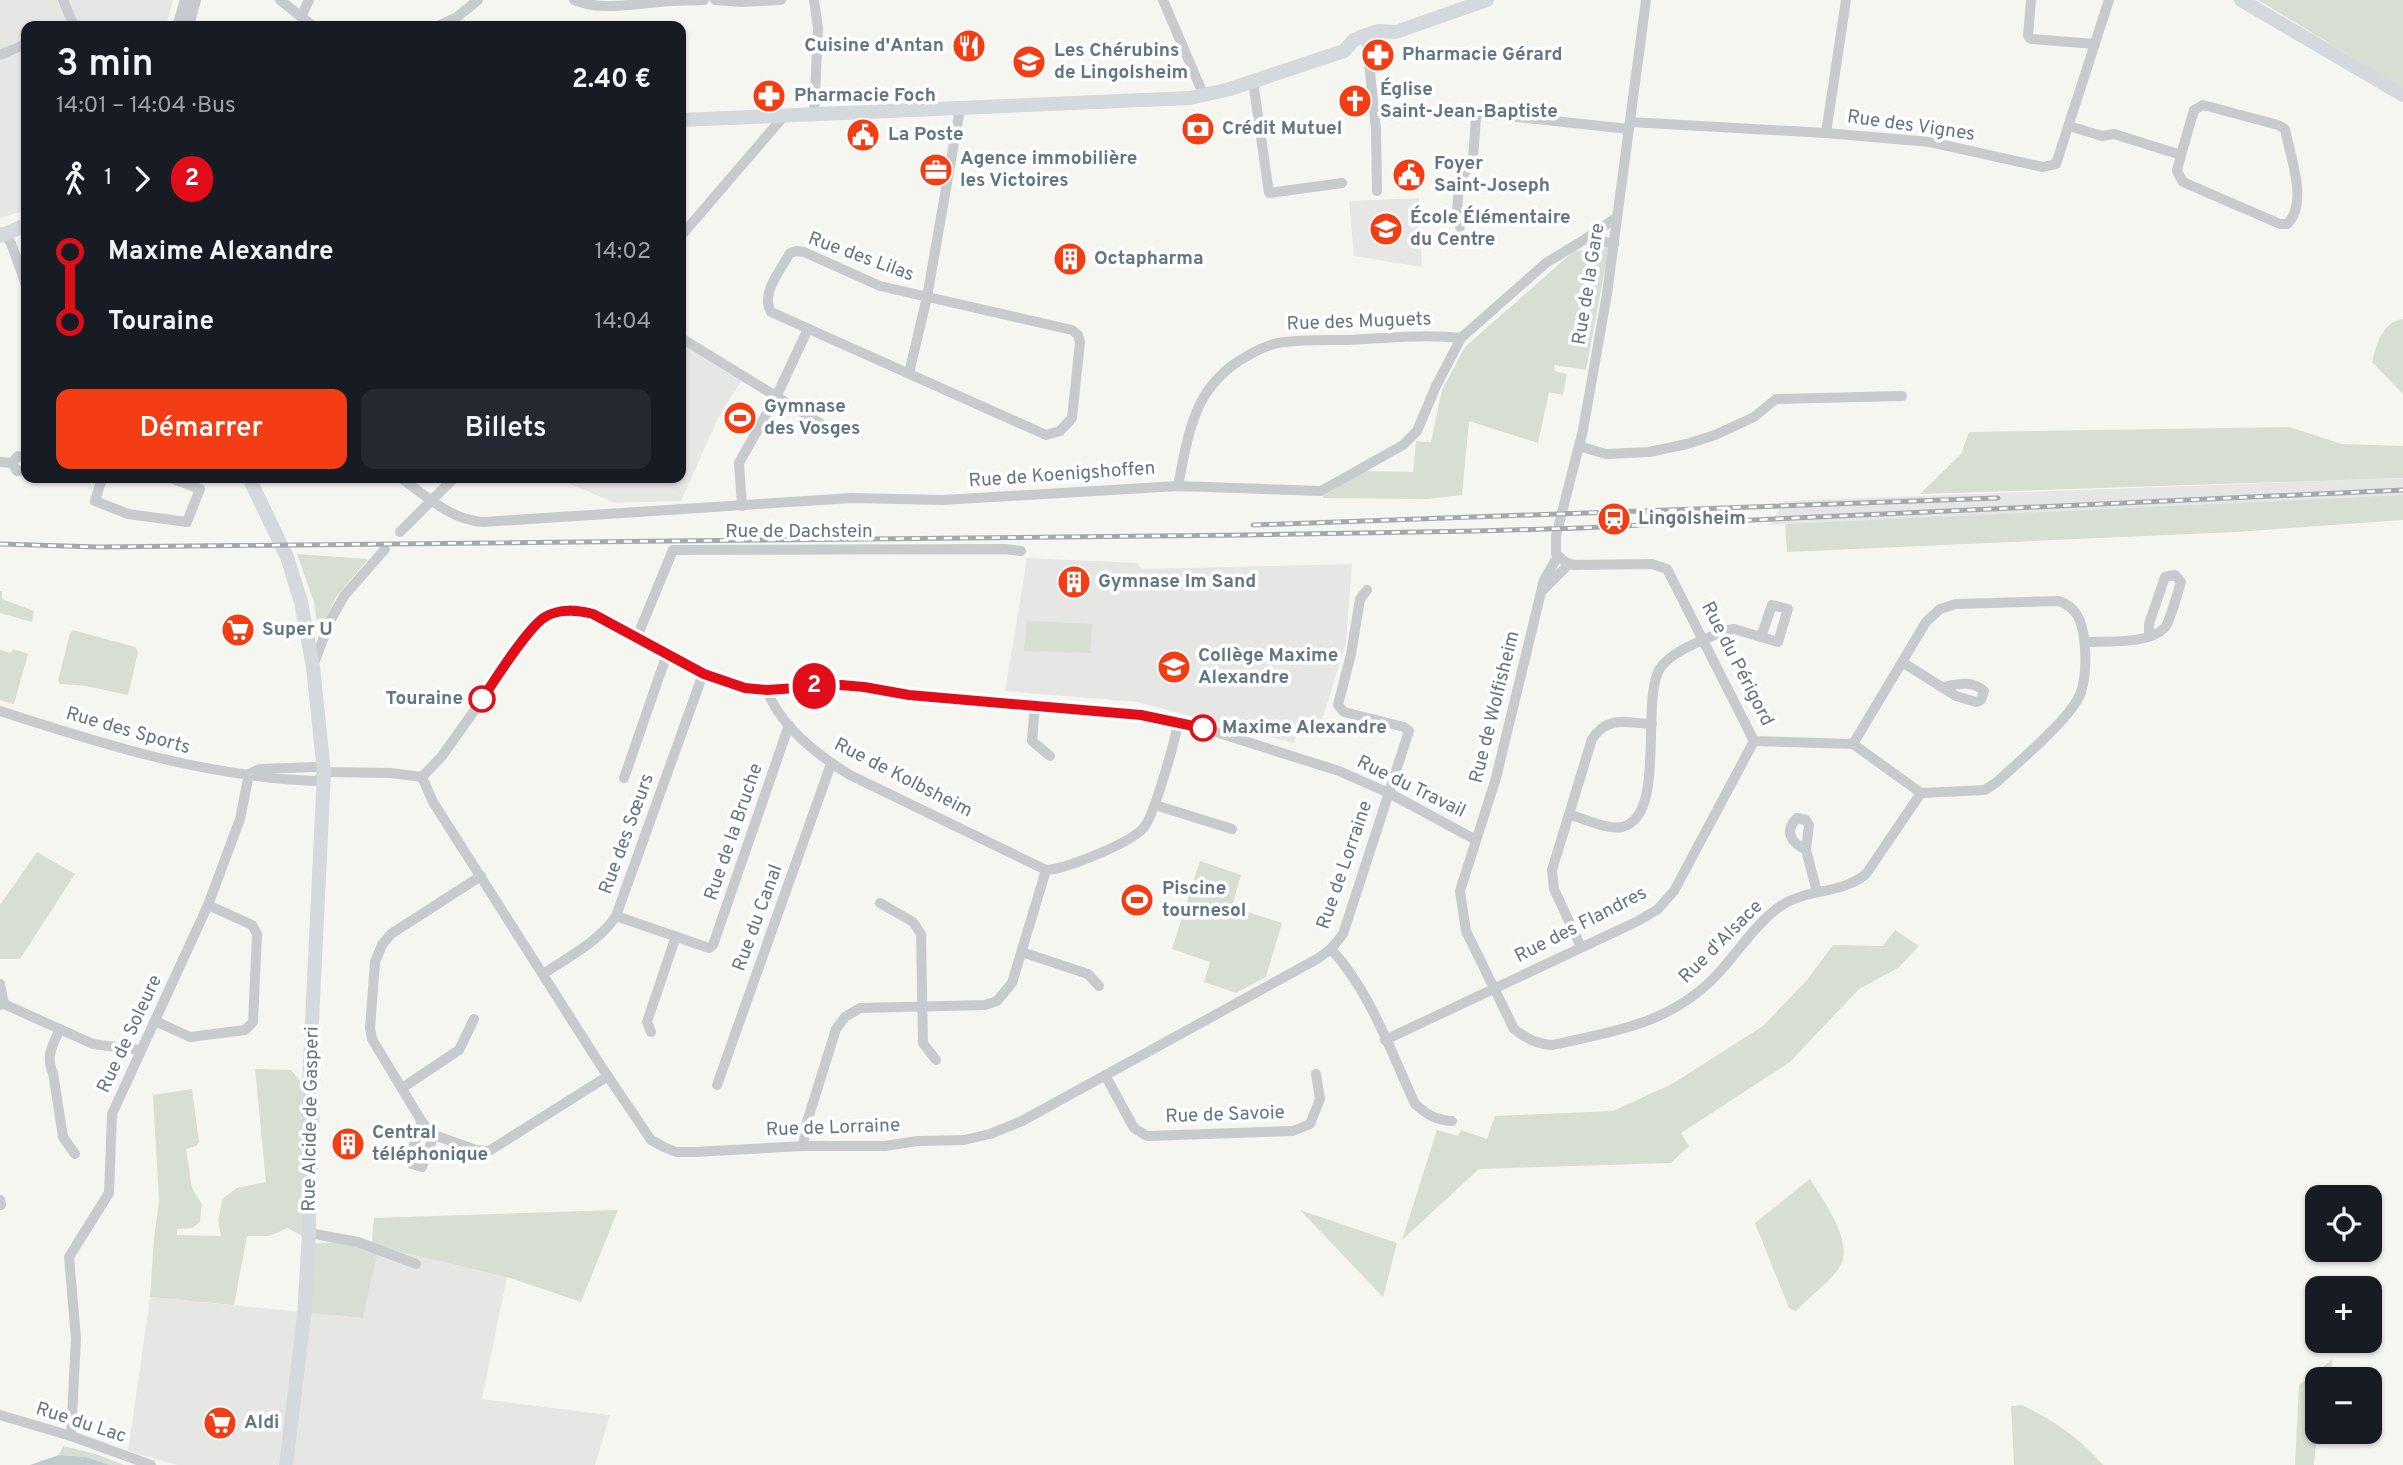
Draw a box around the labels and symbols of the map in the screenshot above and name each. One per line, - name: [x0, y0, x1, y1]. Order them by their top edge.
- restaurant icon: Cuisine d'Antan: [950, 27, 988, 65]
- place label: Cuisine d'Antan: [804, 34, 944, 58]
- pharmacy icon: Pharmacie Gérard: [1359, 36, 1397, 74]
- place label: Les Chérubins de Lingolsheim: [1054, 39, 1188, 85]
- school or university icon: Les Chérubins de Lingolsheim: [1010, 43, 1048, 81]
- place label: Pharmacie Gérard: [1402, 43, 1562, 67]
- pharmacy icon: Pharmacie Foch: [750, 77, 788, 115]
- place label: Église Saint-Jean-Baptiste: [1380, 77, 1558, 124]
- church icon: Église Saint-Jean-Baptiste: [1336, 82, 1374, 120]
- place label: Pharmacie Foch: [794, 84, 936, 108]
- street label: Rue des Vignes: [1845, 105, 1977, 147]
- bank icon: Crédit Mutuel: [1179, 110, 1217, 148]
- public building icon: La Poste: [844, 116, 882, 154]
- place label: Crédit Mutuel: [1222, 117, 1342, 141]
- place label: La Poste: [888, 123, 964, 147]
- place label: Agence immobilière les Victoires: [960, 147, 1137, 193]
- office icon: Agence immobilière les Victoires: [917, 151, 955, 189]
- place label: Foyer Saint-Joseph: [1434, 152, 1550, 198]
- public building icon: Foyer Saint-Joseph: [1390, 156, 1428, 194]
- place label: École Élémentaire du Centre: [1410, 205, 1571, 252]
- school or university icon: École Élémentaire du Centre: [1367, 210, 1405, 248]
- street label: Rue de la Gare: [1568, 221, 1610, 347]
- street label: Rue des Lilas: [805, 227, 917, 287]
- building icon: Octapharma: [1051, 240, 1089, 278]
- place label: Octapharma: [1094, 247, 1204, 271]
- street label: Rue des Muguets: [1286, 307, 1432, 337]
- place label: Gymnase des Vosges: [764, 395, 860, 441]
- sports icon: Gymnase des Vosges: [721, 399, 759, 437]
- street label: Rue de Koenigshoffen: [968, 457, 1156, 493]
- station icon: Lingolsheim: [1595, 500, 1633, 538]
- place label: Lingolsheim: [1638, 507, 1746, 531]
- street label: Rue de Dachstein: [725, 520, 873, 544]
- building icon: Gymnase Im Sand: [1055, 563, 1093, 601]
- place label: Gymnase Im Sand: [1098, 570, 1256, 594]
- street label: Rue du Périgord: [1695, 598, 1779, 730]
- supermarket icon: Super U: [219, 611, 257, 649]
- place label: Super U: [262, 618, 333, 642]
- street label: Rue de Wolfisheim: [1464, 628, 1526, 786]
- place label: Collège Maxime Alexandre: [1198, 644, 1338, 690]
- school or university icon: Collège Maxime Alexandre: [1155, 648, 1193, 686]
- line badge: 2: [791, 663, 837, 709]
- marker: Touraine: [469, 686, 495, 712]
- place label: Touraine: [386, 687, 463, 711]
- street label: Rue des Sports: [63, 702, 193, 760]
- marker: Maxime Alexandre: [1190, 715, 1216, 741]
- place label: Maxime Alexandre: [1222, 716, 1387, 740]
- street label: Rue de Kolbsheim: [830, 733, 976, 823]
- street label: Rue du Travail: [1353, 750, 1469, 824]
- street label: Rue de la Bruche: [699, 760, 769, 904]
- street label: Rue des Sœurs: [594, 770, 660, 898]
- street label: Rue de Lorraine: [1312, 798, 1378, 932]
- street label: Rue du Canal: [728, 861, 788, 975]
- place label: Piscine tournesol: [1162, 877, 1246, 923]
- sports icon: Piscine tournesol: [1118, 881, 1156, 919]
- street label: Rue des Flandres: [1511, 881, 1651, 969]
- street label: Rue d'Alsace: [1674, 895, 1768, 989]
- street label: Rue de Soleure: [92, 971, 168, 1097]
- street label: Rue Alcide de Gasperi: [297, 1026, 325, 1212]
- street label: Rue de Savoie: [1165, 1101, 1285, 1129]
- street label: Rue de Lorraine: [765, 1114, 901, 1142]
- place label: Central téléphonique: [372, 1121, 488, 1167]
- building icon: Central téléphonique: [329, 1125, 367, 1163]
- street label: Rue du Lac: [33, 1397, 129, 1449]
- supermarket icon: Aldi: [201, 1404, 239, 1442]
- place label: Aldi: [244, 1411, 280, 1435]

